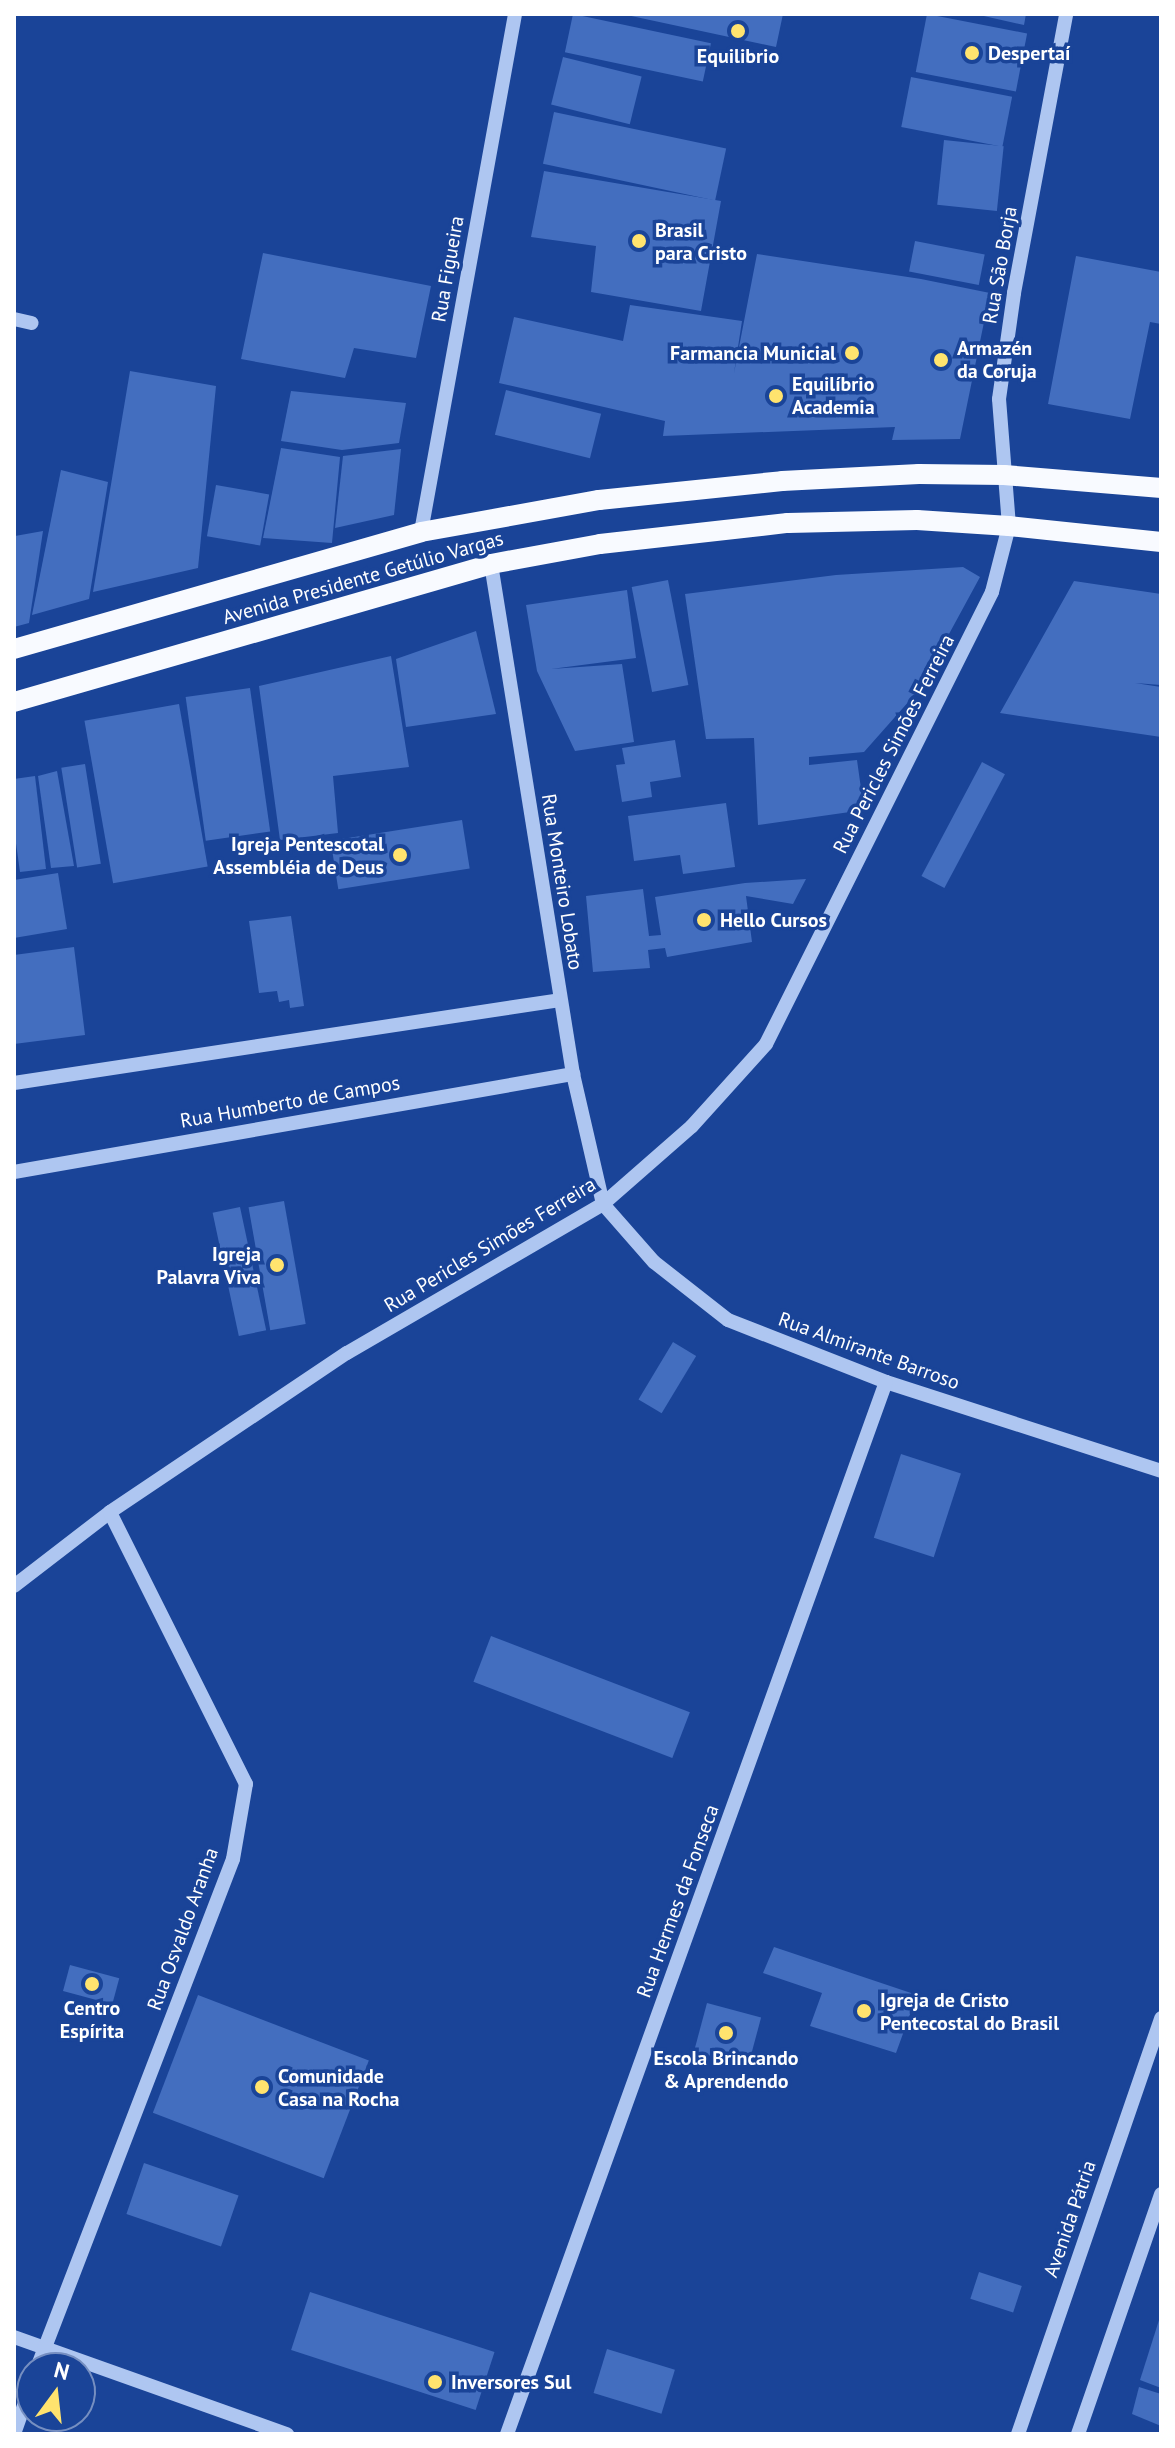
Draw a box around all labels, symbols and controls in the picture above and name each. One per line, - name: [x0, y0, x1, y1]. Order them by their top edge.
- marker: Equilibrio: [729, 22, 747, 40]
- place label: Despertaí: [988, 41, 1070, 65]
- place label: Equilibrio: [697, 44, 779, 68]
- marker: Despertaí: [963, 44, 981, 62]
- street label: Rua São Borja: [978, 204, 1022, 326]
- street label: Rua Figueira: [427, 214, 469, 324]
- place label: Brasil para Cristo: [655, 218, 747, 265]
- marker: Brasil para Cristo: [630, 232, 648, 250]
- place label: Armazén da Coruja: [957, 336, 1037, 383]
- place label: Farmancia Municial: [670, 341, 836, 365]
- marker: Farmancia Municial: [843, 344, 861, 362]
- marker: Armazén da Coruja: [932, 351, 950, 369]
- place label: Equilíbrio Academia: [792, 372, 875, 419]
- marker: Equilíbrio Academia: [767, 387, 785, 405]
- street label: Avenida Presidente Getúlio Vargas: [220, 526, 506, 630]
- street label: Rua Pericles Simões Ferreira: [828, 631, 960, 857]
- street label: Rua Monteiro Lobato: [536, 792, 588, 972]
- place label: Igreja Pentescotal Assembléia de Deus: [213, 832, 384, 879]
- marker: Igreja Pentescotal Assembléia de Deus: [391, 846, 409, 864]
- place label: Hello Cursos: [720, 908, 827, 932]
- marker: Hello Cursos: [695, 911, 713, 929]
- street label: Rua Humberto de Campos: [178, 1071, 402, 1133]
- street label: Rua Pericles Simões Ferreira: [380, 1172, 600, 1318]
- place label: Igreja Palavra Viva: [156, 1242, 261, 1289]
- marker: Igreja Palavra Viva: [268, 1256, 286, 1274]
- street label: Rua Almirante Barroso: [775, 1307, 963, 1395]
- street label: Rua Hermes da Fonseca: [632, 1801, 724, 2001]
- street label: Rua Osvaldo Aranha: [142, 1844, 224, 2014]
- marker: Centro Espírita: [83, 1975, 101, 1993]
- place label: Igreja de Cristo Pentecostal do Brasil: [880, 1988, 1059, 2035]
- place label: Centro Espírita: [60, 1996, 124, 2043]
- marker: Igreja de Cristo Pentecostal do Brasil: [855, 2002, 873, 2020]
- marker: Escola Brincando & Aprendendo: [717, 2024, 735, 2042]
- place label: Escola Brincando & Aprendendo: [654, 2046, 798, 2093]
- place label: Comunidade Casa na Rocha: [278, 2064, 399, 2111]
- marker: Comunidade Casa na Rocha: [253, 2078, 271, 2096]
- street label: Avenida Pátria: [1039, 2157, 1101, 2281]
- north arrow: [16, 2352, 96, 2432]
- text: N: [51, 2355, 72, 2386]
- place label: Inversores Sul: [451, 2370, 571, 2394]
- marker: Inversores Sul: [426, 2373, 444, 2391]

